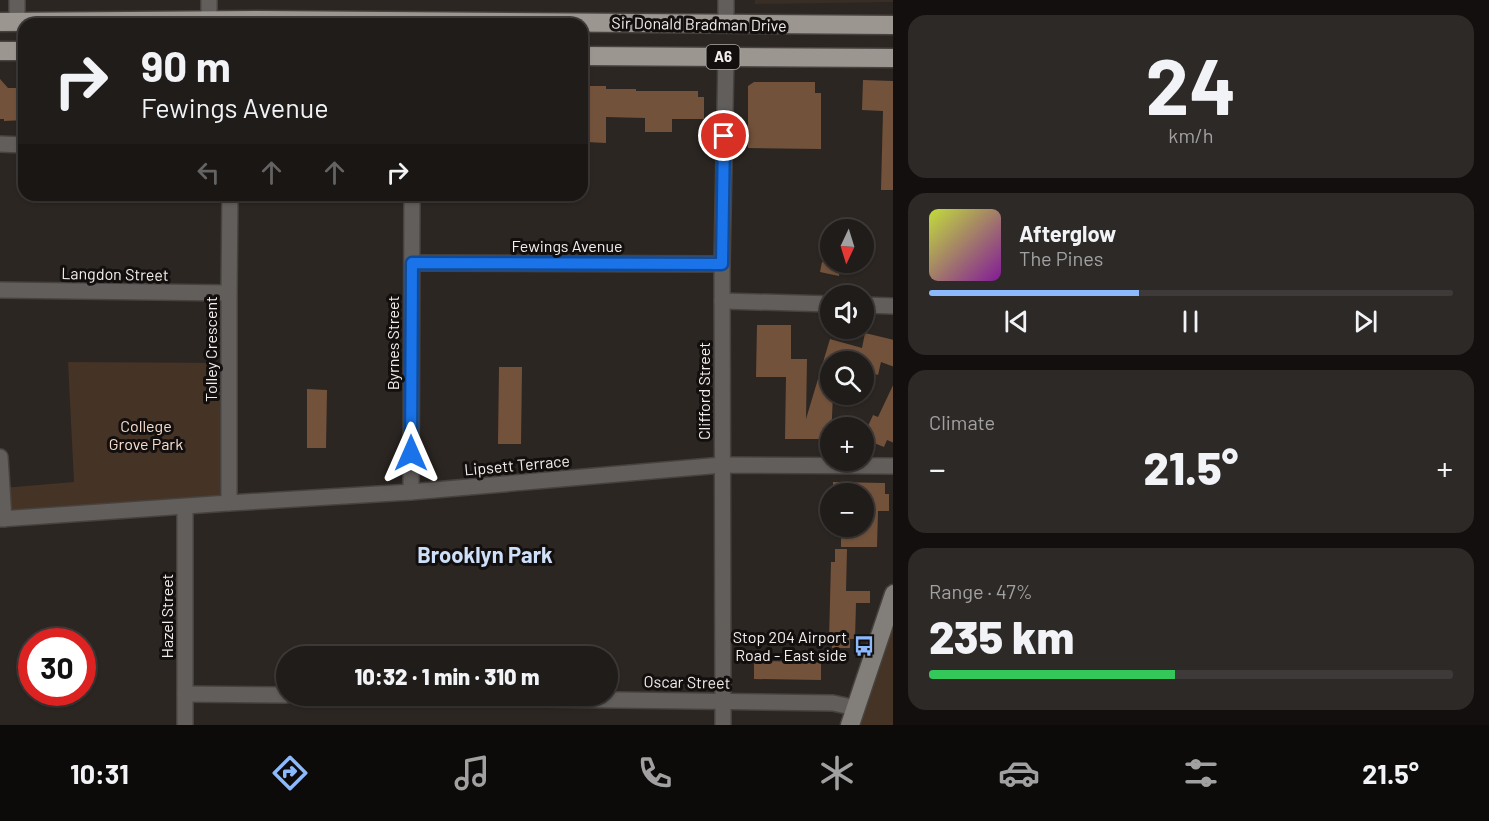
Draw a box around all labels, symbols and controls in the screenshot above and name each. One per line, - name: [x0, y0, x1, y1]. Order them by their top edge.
- street label: Sir Donald Bradman Drive: [611, 12, 787, 35]
- text: 24: [1146, 37, 1236, 131]
- text: 90 m: [141, 40, 231, 90]
- icon: right: [42, 42, 120, 120]
- road number: A6: [706, 45, 740, 69]
- text: Fewings Avenue: [141, 91, 329, 123]
- pin: [698, 110, 749, 161]
- icon: arrive: [707, 119, 740, 152]
- text: km/h: [1168, 123, 1214, 147]
- icon: left: [192, 156, 225, 189]
- icon: ahead: [255, 156, 288, 189]
- icon: ahead: [318, 156, 351, 189]
- icon: right: [381, 156, 414, 189]
- north arrow: [820, 219, 874, 273]
- map controls: [820, 219, 874, 537]
- text: Afterglow: [1019, 220, 1116, 246]
- street label: Fewings Avenue: [511, 236, 623, 255]
- text: The Pines: [1019, 246, 1103, 270]
- street label: Langdon Street: [61, 263, 169, 284]
- button: sound: [820, 285, 874, 339]
- street label: Tolley Crescent: [201, 296, 220, 402]
- street label: Byrnes Street: [383, 296, 402, 390]
- icon: previous: [1000, 305, 1033, 338]
- icon: pause: [1174, 305, 1207, 338]
- icon: next: [1349, 305, 1382, 338]
- street label: Clifford Street: [694, 342, 713, 440]
- button: search: [820, 351, 874, 405]
- text: Climate: [929, 410, 995, 434]
- park label: College Grove Park: [109, 416, 183, 453]
- button: +: [820, 417, 874, 471]
- position arrow: [379, 421, 443, 485]
- text: 21.5°: [1144, 440, 1238, 494]
- text: −: [929, 448, 946, 488]
- text: +: [1437, 448, 1453, 488]
- street label: Lipsett Terrace: [463, 450, 571, 479]
- button: −: [820, 483, 874, 537]
- district label: Brooklyn Park: [417, 541, 553, 567]
- street label: Hazel Street: [157, 574, 176, 658]
- text: Range · 47%: [929, 579, 1033, 603]
- text: 235 km: [929, 609, 1074, 663]
- place label: Stop 204 Airport Road - East side: [733, 627, 847, 664]
- speed limit sign: 30: [18, 628, 96, 706]
- bus stop icon: Stop 204 Airport Road - East side: [852, 634, 876, 658]
- text: 10:32 · 1 min · 310 m: [354, 663, 540, 689]
- street label: Oscar Street: [643, 671, 731, 692]
- icon: directions: [269, 752, 311, 794]
- icon: music: [451, 752, 493, 794]
- icon: phone: [634, 752, 676, 794]
- icon: climate: [816, 752, 858, 794]
- icon: car: [998, 752, 1040, 794]
- icon: filters: [1180, 752, 1222, 794]
- text: 10:31: [70, 757, 129, 789]
- text: 21.5°: [1362, 757, 1419, 789]

